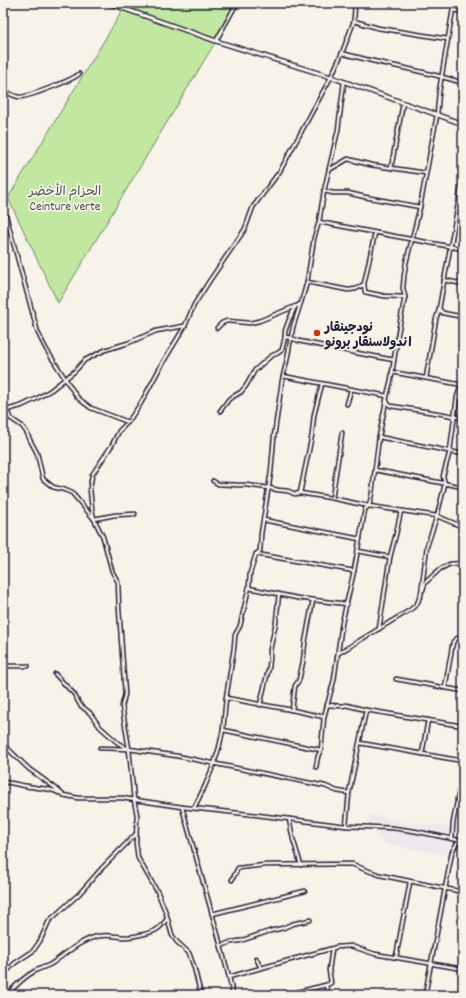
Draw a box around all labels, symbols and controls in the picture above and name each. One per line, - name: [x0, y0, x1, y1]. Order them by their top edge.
- park label: الحزام الأخضر Ceinture verte: [28, 182, 101, 217]
- place label: نودجينقار اندولاسنقار برونو: [324, 319, 412, 353]
- marker: نودجينقار اندولاسنقار برونو: [312, 328, 322, 338]

